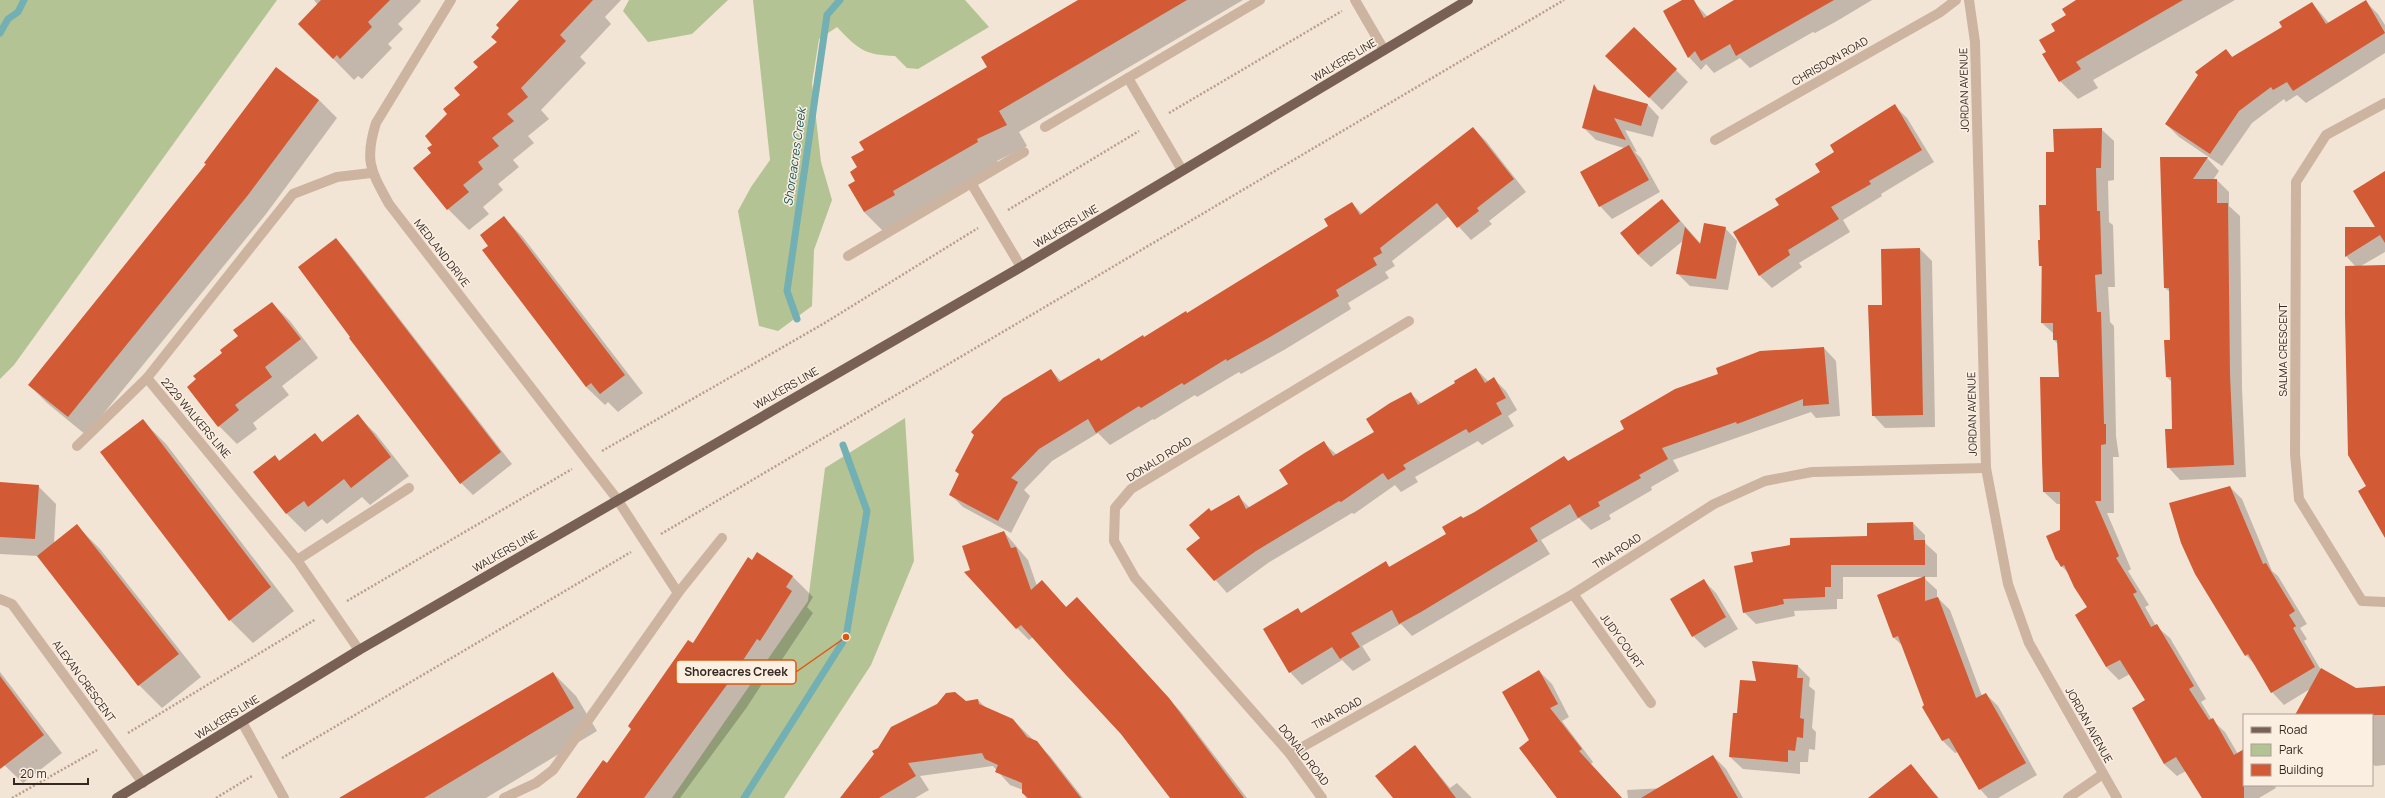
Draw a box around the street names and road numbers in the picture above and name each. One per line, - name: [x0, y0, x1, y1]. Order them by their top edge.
- street label: CHRISDON ROAD: [1789, 33, 1871, 89]
- street label: WALKERS LINE: [1309, 34, 1379, 85]
- street label: JORDAN AVENUE: [1955, 48, 1972, 132]
- street label: WALKERS LINE: [1031, 200, 1101, 251]
- street label: MEDLAND DRIVE: [411, 216, 474, 290]
- street label: SALMA CRESCENT: [2275, 303, 2290, 397]
- street label: WALKERS LINE: [750, 363, 821, 412]
- street label: JORDAN AVENUE: [1963, 372, 1980, 456]
- street label: 2229 WALKERS LINE: [158, 374, 234, 461]
- street label: DONALD ROAD: [1123, 433, 1194, 485]
- street label: WALKERS LINE: [469, 526, 540, 575]
- street label: TINA ROAD: [1590, 529, 1644, 572]
- street label: JUDY COURT: [1597, 610, 1648, 672]
- street label: ALEXAN CRESCENT: [50, 637, 120, 725]
- street label: JORDAN AVENUE: [2062, 684, 2116, 765]
- street label: WALKERS LINE: [192, 691, 262, 742]
- street label: TINA ROAD: [1309, 693, 1364, 732]
- street label: DONALD ROAD: [1276, 721, 1333, 788]

